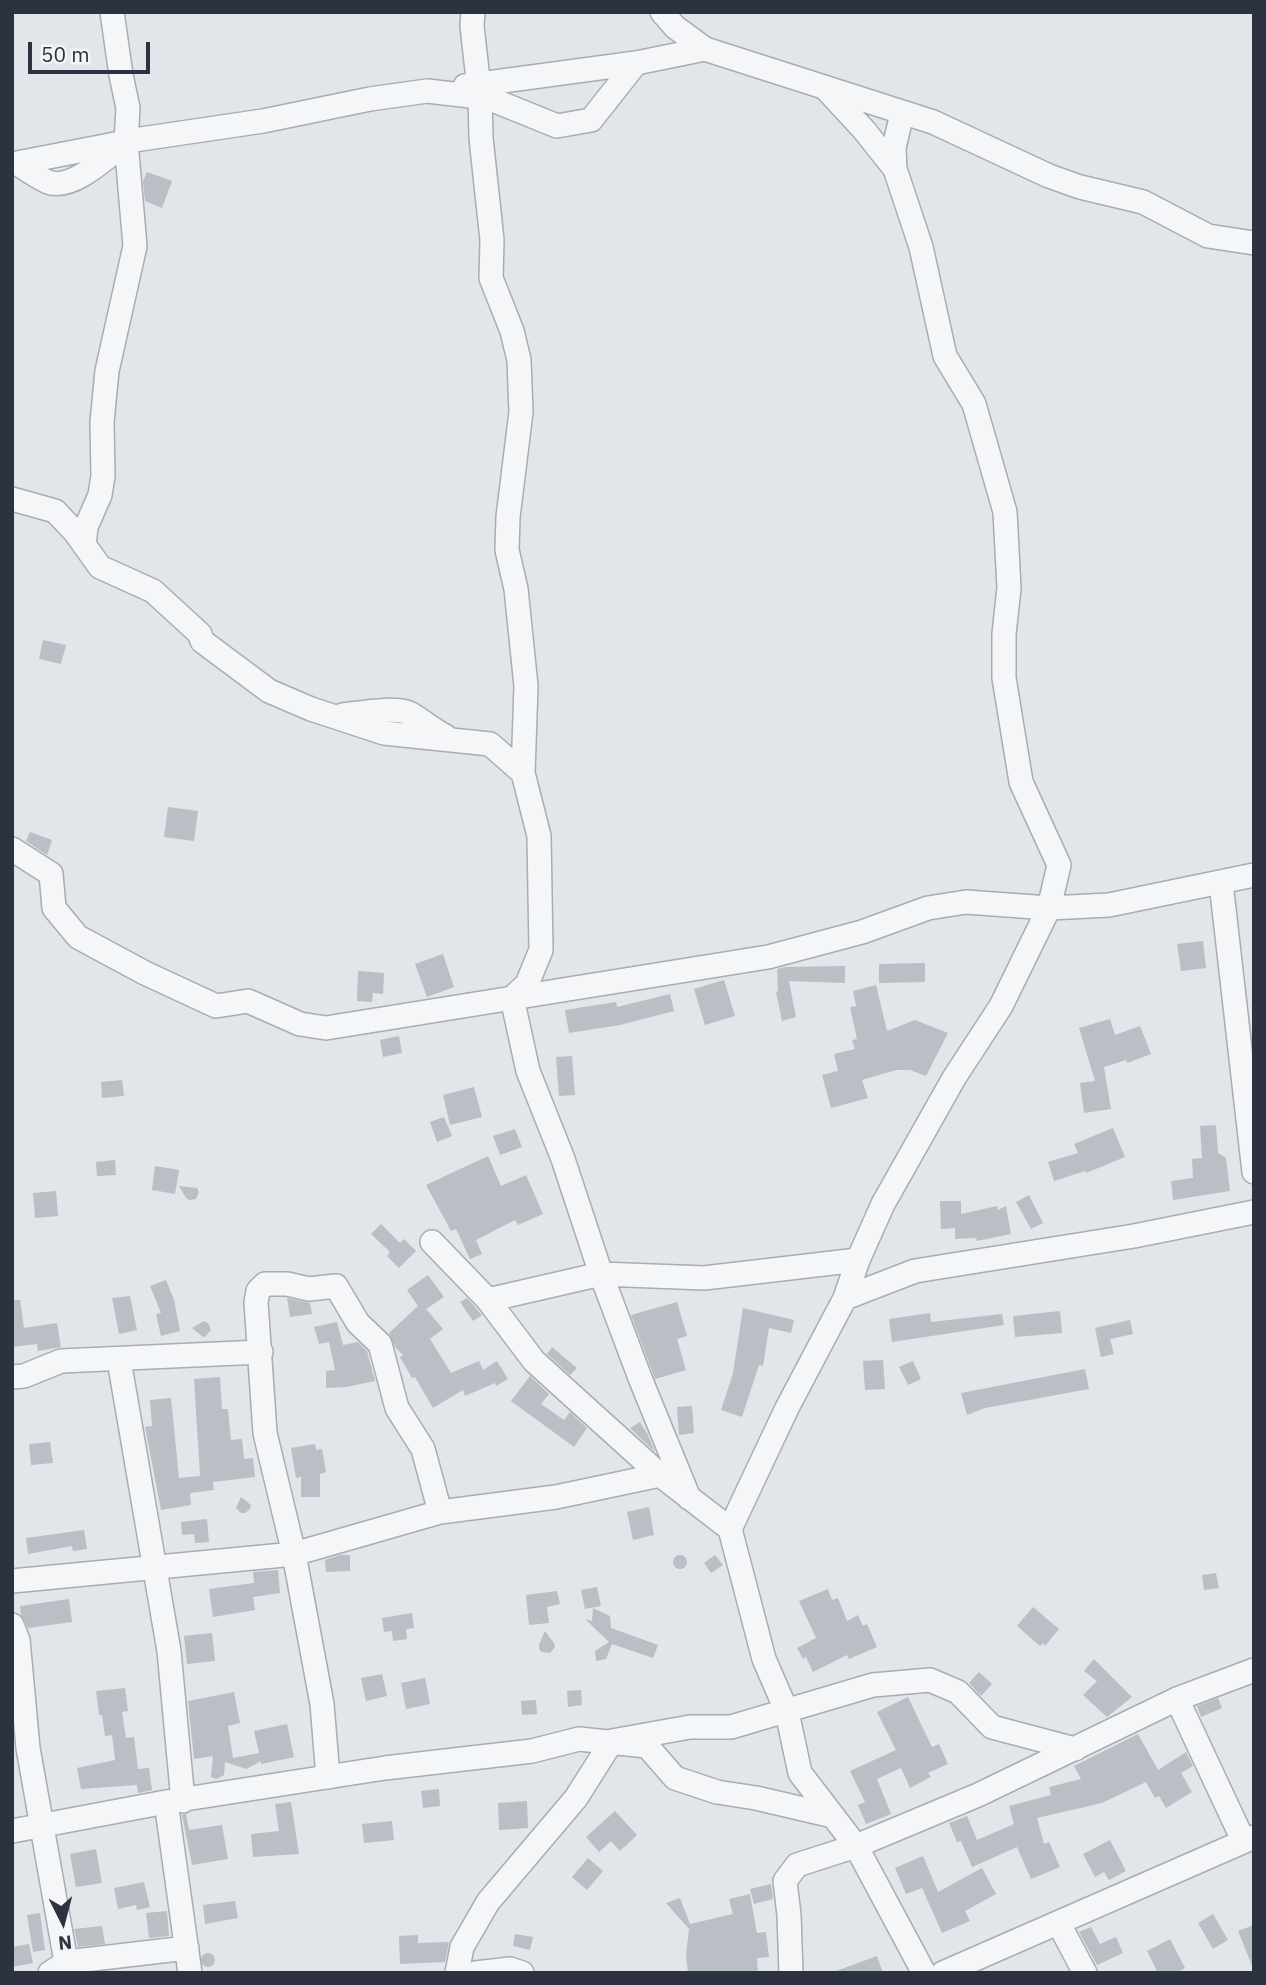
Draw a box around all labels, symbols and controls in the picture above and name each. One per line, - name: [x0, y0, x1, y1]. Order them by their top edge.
- scale bar: [32, 28, 154, 72]
- text: 50 m: [41, 40, 90, 68]
- north arrow: [28, 1887, 98, 1957]
- text: N: [57, 1930, 73, 1956]

